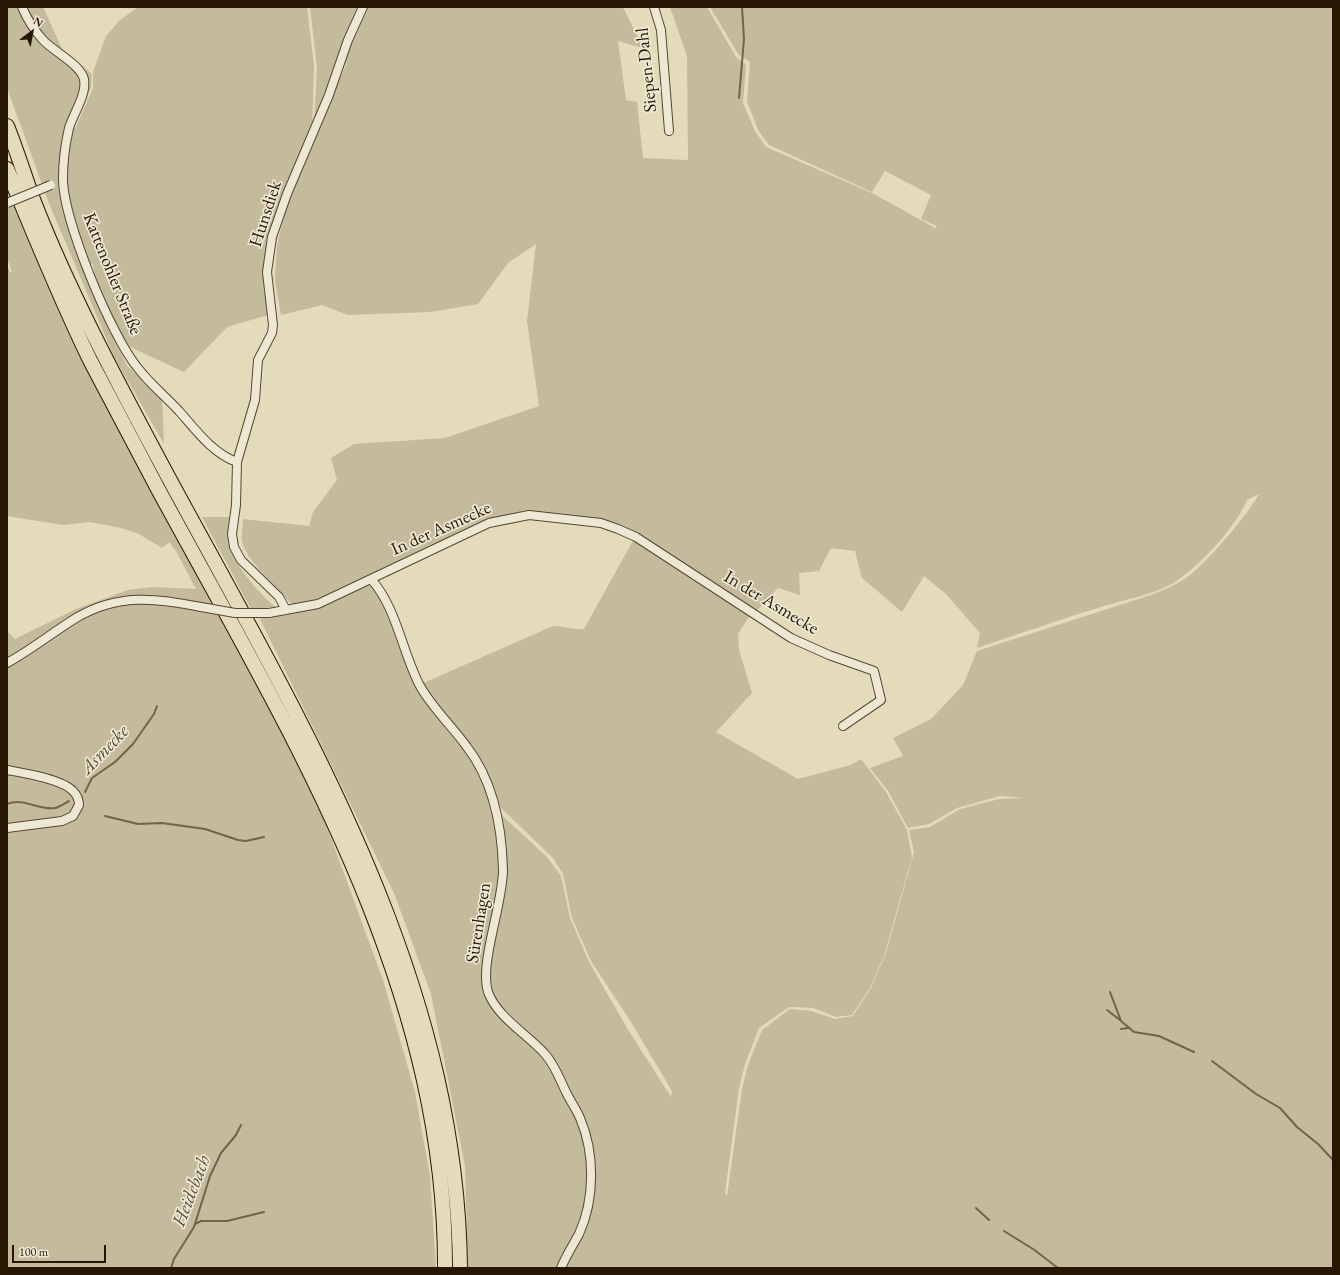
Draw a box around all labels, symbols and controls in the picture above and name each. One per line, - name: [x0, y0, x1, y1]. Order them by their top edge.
- north arrow: [12, 12, 52, 52]
- text: N: [31, 14, 46, 30]
- street label: Siepen-Dahl: [632, 27, 662, 113]
- street label: Hunsdiek: [245, 178, 287, 250]
- street label: Kattenohler Straße: [78, 210, 146, 338]
- street label: In der Asmecke: [388, 497, 494, 561]
- street label: In der Asmecke: [720, 566, 822, 640]
- water label: Asmecke: [76, 721, 134, 779]
- street label: Sürenhagen: [462, 881, 496, 965]
- water label: Heidebach: [168, 1152, 216, 1230]
- scale bar: [14, 1237, 108, 1263]
- text: 100 m: [19, 1244, 48, 1260]

